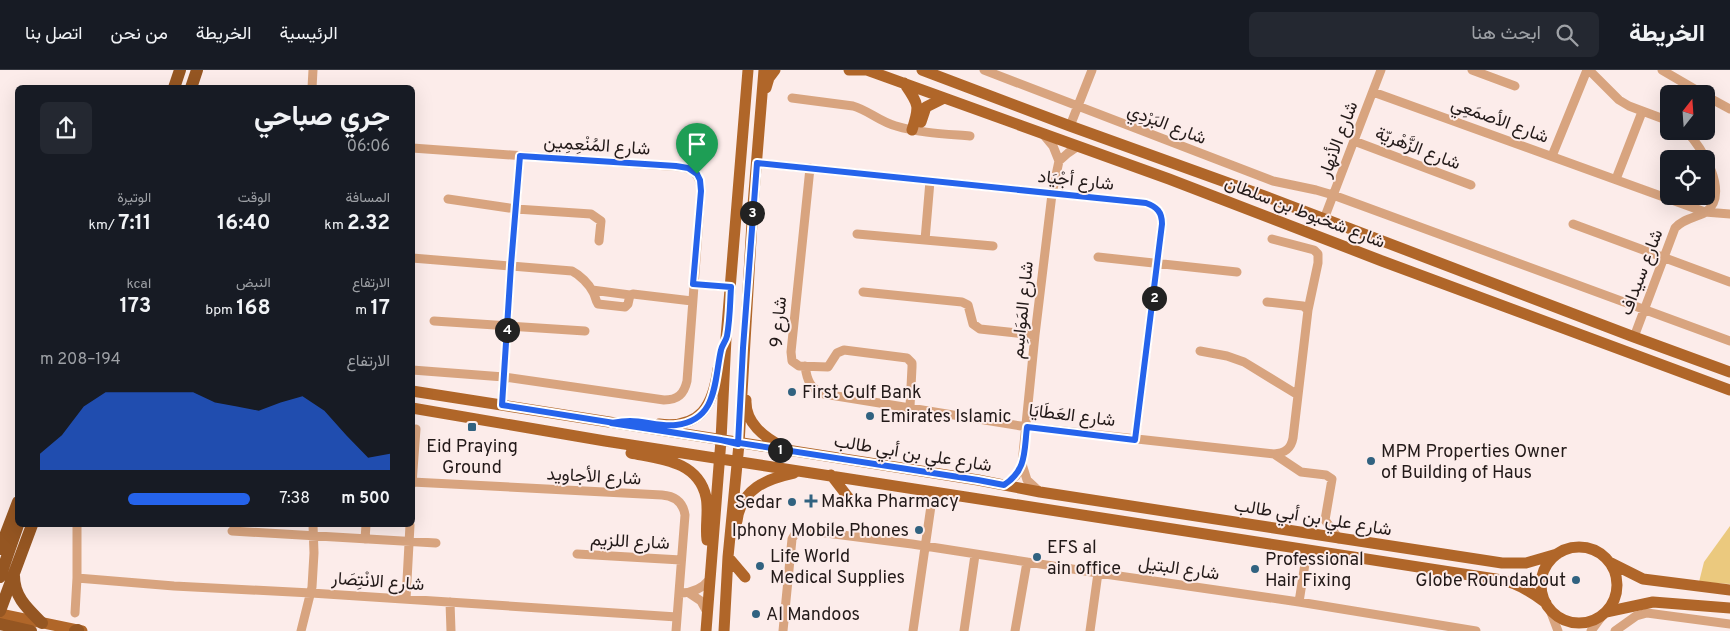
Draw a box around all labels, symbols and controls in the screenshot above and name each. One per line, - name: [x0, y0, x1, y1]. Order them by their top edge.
- search box: [1249, 12, 1599, 57]
- text: الخريطة: [1629, 20, 1705, 50]
- icon: search: [1553, 21, 1581, 49]
- text: ابحث هنا: [1471, 22, 1541, 46]
- text: اتصل بنا: [25, 23, 83, 46]
- text: من نحن: [111, 23, 168, 46]
- text: الخريطة: [196, 23, 251, 46]
- text: الرئيسية: [279, 23, 338, 46]
- north arrow: [1660, 85, 1715, 140]
- map controls: [1660, 85, 1715, 205]
- street label: شارع الأصمَعِي: [1447, 93, 1551, 152]
- street label: شارع الأنهار: [1314, 98, 1364, 182]
- text: جري صباحي: [254, 100, 390, 136]
- street label: شارع البَرْدِي: [1123, 100, 1209, 153]
- button: share: [40, 102, 92, 154]
- street label: شارع الزَّهْريّة: [1371, 122, 1464, 176]
- pin: [676, 123, 718, 174]
- icon: arrive: [683, 130, 711, 158]
- street label: شارع المُنْعِمِين: [543, 131, 651, 162]
- text: 06:06: [347, 137, 390, 157]
- button: locate: [1660, 150, 1715, 205]
- street label: شارع أجْيَاد: [1037, 166, 1115, 197]
- street label: شارع شخبوط بن سلطان: [1221, 172, 1388, 255]
- text: الوتيرة: [117, 190, 151, 207]
- text: الوقت: [238, 190, 271, 207]
- text: المسافة: [346, 190, 390, 207]
- pin: 3: [740, 200, 764, 226]
- text: 3: [748, 205, 757, 222]
- text: 7:11: [118, 210, 151, 237]
- text: 16:40: [217, 210, 271, 237]
- text: 2.32: [347, 210, 390, 237]
- text: /km: [89, 217, 118, 234]
- text: km: [324, 217, 347, 234]
- street label: شارع سيداف: [1615, 226, 1669, 319]
- street label: شارع المَوَاسِم: [1007, 260, 1040, 360]
- text: النبض: [236, 275, 271, 292]
- text: الارتفاع: [352, 275, 390, 292]
- text: kcal: [126, 276, 151, 293]
- pin: 2: [1142, 286, 1166, 310]
- text: 2: [1150, 290, 1159, 307]
- text: 173: [119, 293, 151, 320]
- text: 168: [236, 295, 271, 322]
- text: 17: [370, 295, 390, 322]
- street label: شارع 9: [766, 296, 793, 349]
- text: bpm: [205, 302, 236, 319]
- text: m: [355, 302, 370, 319]
- pin: 4: [494, 318, 520, 342]
- text: 4: [503, 322, 512, 339]
- text: 194–208 m: [40, 350, 121, 370]
- text: الارتفاع: [347, 352, 390, 372]
- place label: First Gulf Bank: [802, 382, 922, 405]
- marker: First Gulf Bank: [786, 386, 798, 398]
- street label: شارع العَطَايَا: [1027, 400, 1117, 433]
- place label: Emirates Islamic: [880, 406, 1012, 429]
- marker: Emirates Islamic: [864, 410, 876, 422]
- marker: Eid Praying Ground: [466, 421, 478, 433]
- street label: شارع علي بن أبي طالب: [832, 431, 993, 480]
- place label: Eid Praying Ground: [426, 436, 518, 480]
- pin: 1: [768, 438, 792, 462]
- place label: MPM Properties Owner of Building of Haus: [1381, 441, 1567, 485]
- text: 1: [778, 442, 783, 459]
- marker: MPM Properties Owner of Building of Haus: [1365, 455, 1377, 467]
- street label: شارع الأجاويد: [546, 464, 642, 491]
- text: 7:38: [279, 489, 310, 509]
- text: 500 m: [341, 489, 390, 509]
- place label: Makka Pharmacy: [821, 491, 959, 514]
- place label: Sedar: [735, 492, 782, 515]
- marker: Makka Pharmacy: [805, 495, 817, 507]
- street label: شارع علي بن أبي طالب: [1232, 495, 1393, 544]
- marker: Sedar: [786, 496, 798, 508]
- place label: Iphony Mobile Phones: [732, 520, 909, 543]
- marker: Iphony Mobile Phones: [913, 524, 925, 536]
- street label: شارع اللزيم: [590, 529, 670, 556]
- place label: EFS al ain office: [1047, 537, 1121, 581]
- place label: Life World Medical Supplies: [770, 546, 905, 590]
- place label: Professional Hair Fixing: [1265, 549, 1364, 593]
- marker: EFS al ain office: [1031, 551, 1043, 563]
- street label: شارع البتيل: [1137, 552, 1221, 587]
- marker: Life World Medical Supplies: [754, 560, 766, 572]
- marker: Professional Hair Fixing: [1249, 563, 1261, 575]
- street label: شارع الانْتِصَار: [330, 568, 425, 597]
- place label: Globe Roundabout: [1415, 570, 1566, 593]
- marker: Globe Roundabout: [1570, 574, 1582, 586]
- place label: Al Mandoos: [766, 604, 860, 627]
- marker: Al Mandoos: [750, 608, 762, 620]

